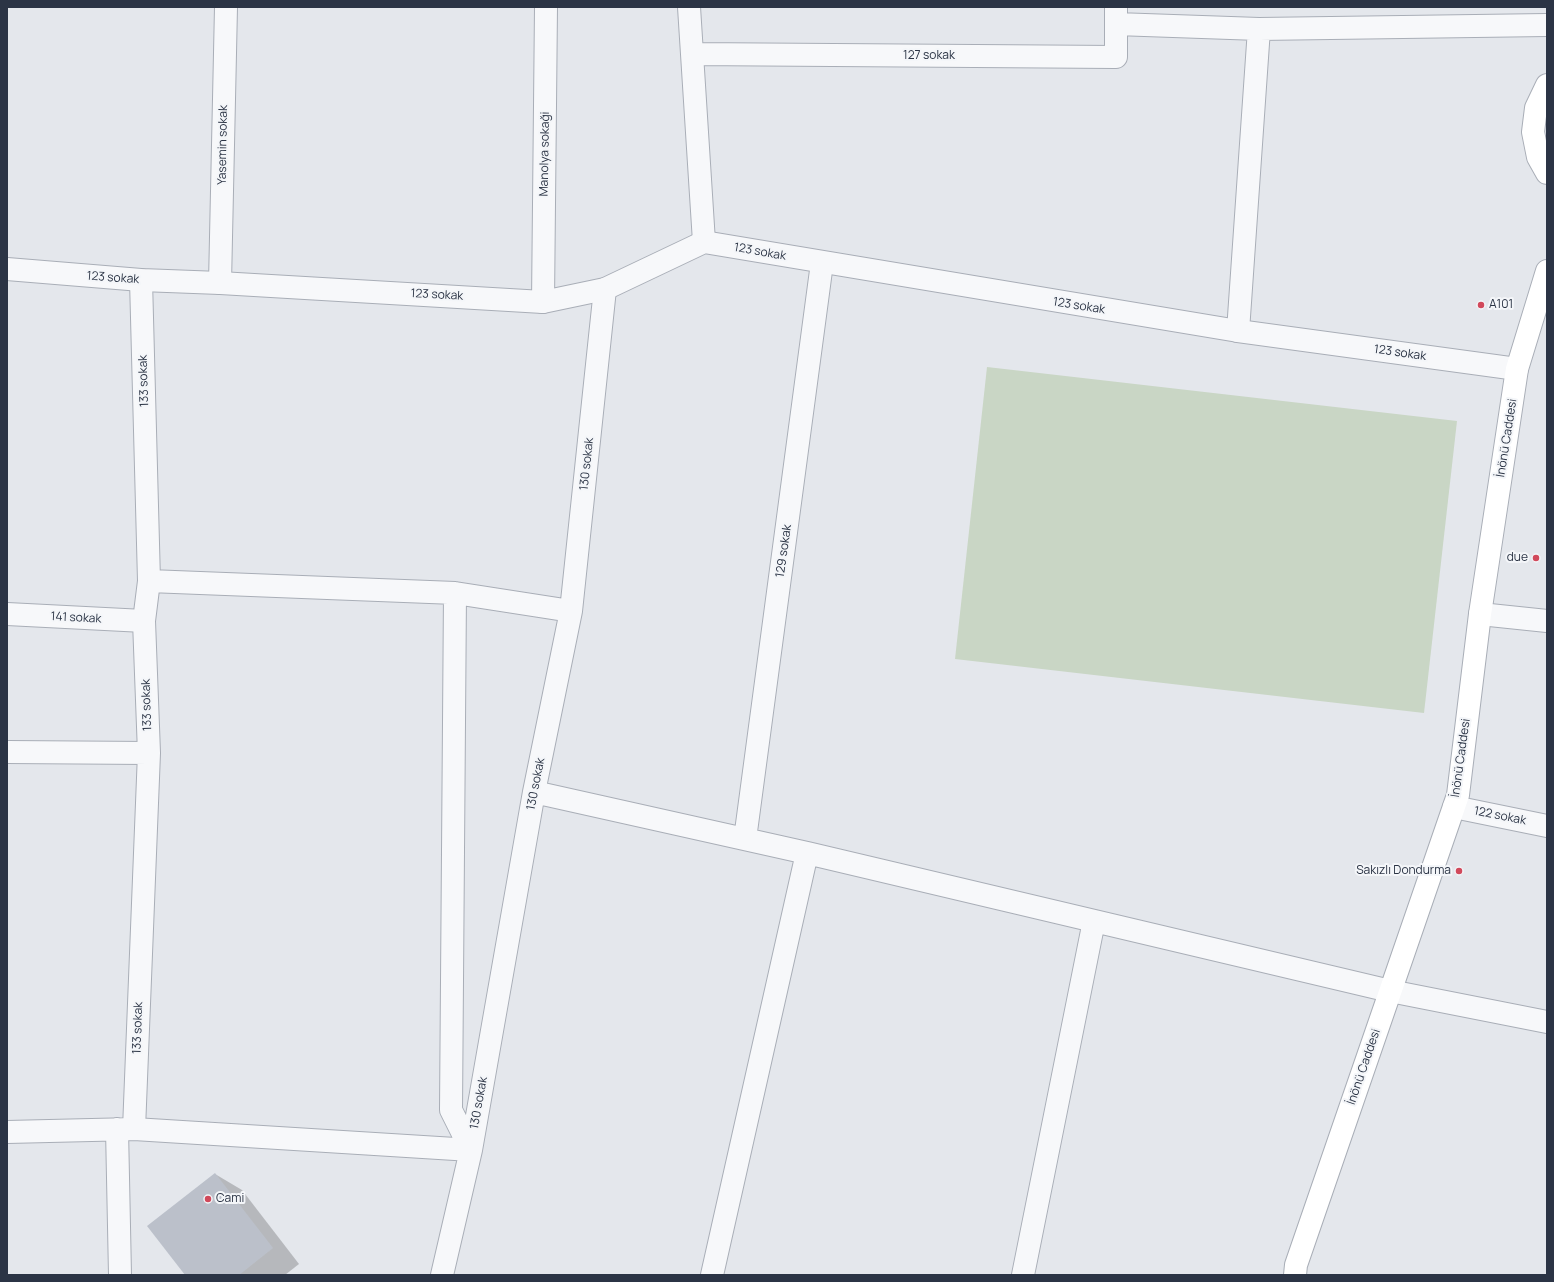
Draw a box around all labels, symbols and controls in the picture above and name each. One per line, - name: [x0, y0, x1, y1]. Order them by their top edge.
- street label: 127 sokak: [903, 49, 955, 63]
- street label: Yasemin sokak: [215, 105, 231, 185]
- street label: Manolya sokaği: [537, 111, 553, 197]
- street label: 123 sokak: [733, 240, 787, 264]
- street label: 123 sokak: [86, 269, 140, 287]
- street label: 123 sokak: [410, 286, 464, 304]
- street label: 123 sokak: [1052, 295, 1106, 317]
- place label: A101: [1489, 298, 1513, 312]
- marker: A101: [1476, 300, 1486, 310]
- street label: 123 sokak: [1373, 342, 1427, 364]
- street label: 133 sokak: [136, 355, 152, 407]
- street label: İnönü Caddesi: [1494, 398, 1520, 478]
- street label: 130 sokak: [577, 437, 597, 491]
- street label: 129 sokak: [773, 524, 795, 578]
- place label: due: [1507, 551, 1528, 565]
- marker: due: [1531, 553, 1541, 563]
- street label: 141 sokak: [50, 609, 102, 627]
- street label: 133 sokak: [139, 679, 155, 731]
- street label: İnönü Caddesi: [1448, 718, 1474, 798]
- street label: 130 sokak: [524, 757, 548, 811]
- street label: 122 sokak: [1473, 804, 1527, 828]
- place label: Sakızlı Dondurma: [1356, 864, 1451, 878]
- marker: Sakızlı Dondurma: [1454, 866, 1464, 876]
- street label: 133 sokak: [130, 1002, 146, 1054]
- street label: İnönü Caddesi: [1344, 1027, 1384, 1107]
- street label: 130 sokak: [467, 1076, 491, 1130]
- place label: Cami: [216, 1192, 244, 1206]
- marker: Cami: [203, 1194, 213, 1204]

